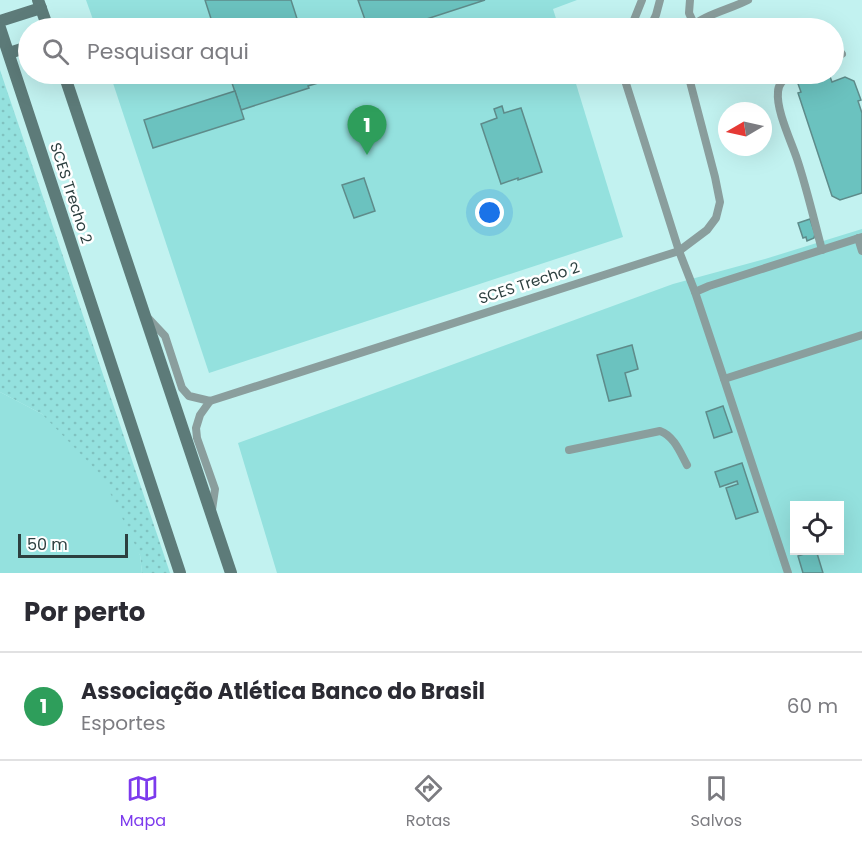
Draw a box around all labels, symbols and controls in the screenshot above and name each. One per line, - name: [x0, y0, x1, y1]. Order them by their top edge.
- search box: [18, 18, 844, 84]
- icon: search: [39, 35, 72, 68]
- text: Pesquisar aqui: [87, 36, 249, 67]
- north arrow: [718, 102, 772, 156]
- pin: 1: [348, 106, 386, 155]
- street label: SCES Trecho 2: [45, 140, 98, 246]
- your location: [475, 198, 504, 227]
- street label: SCES Trecho 2: [476, 256, 582, 309]
- map controls: [790, 501, 844, 555]
- button: locate: [790, 501, 844, 555]
- scale bar: [18, 531, 128, 558]
- text: 50 m: [27, 533, 68, 556]
- text: Por perto: [24, 594, 145, 630]
- text: Associação Atlética Banco do Brasil: [81, 676, 485, 707]
- text: 1: [40, 692, 47, 720]
- text: 60 m: [787, 692, 838, 720]
- text: Esportes: [81, 709, 166, 737]
- tab: Mapa: [120, 772, 166, 833]
- tab: Rotas: [406, 772, 451, 833]
- tab: Salvos: [690, 772, 742, 833]

